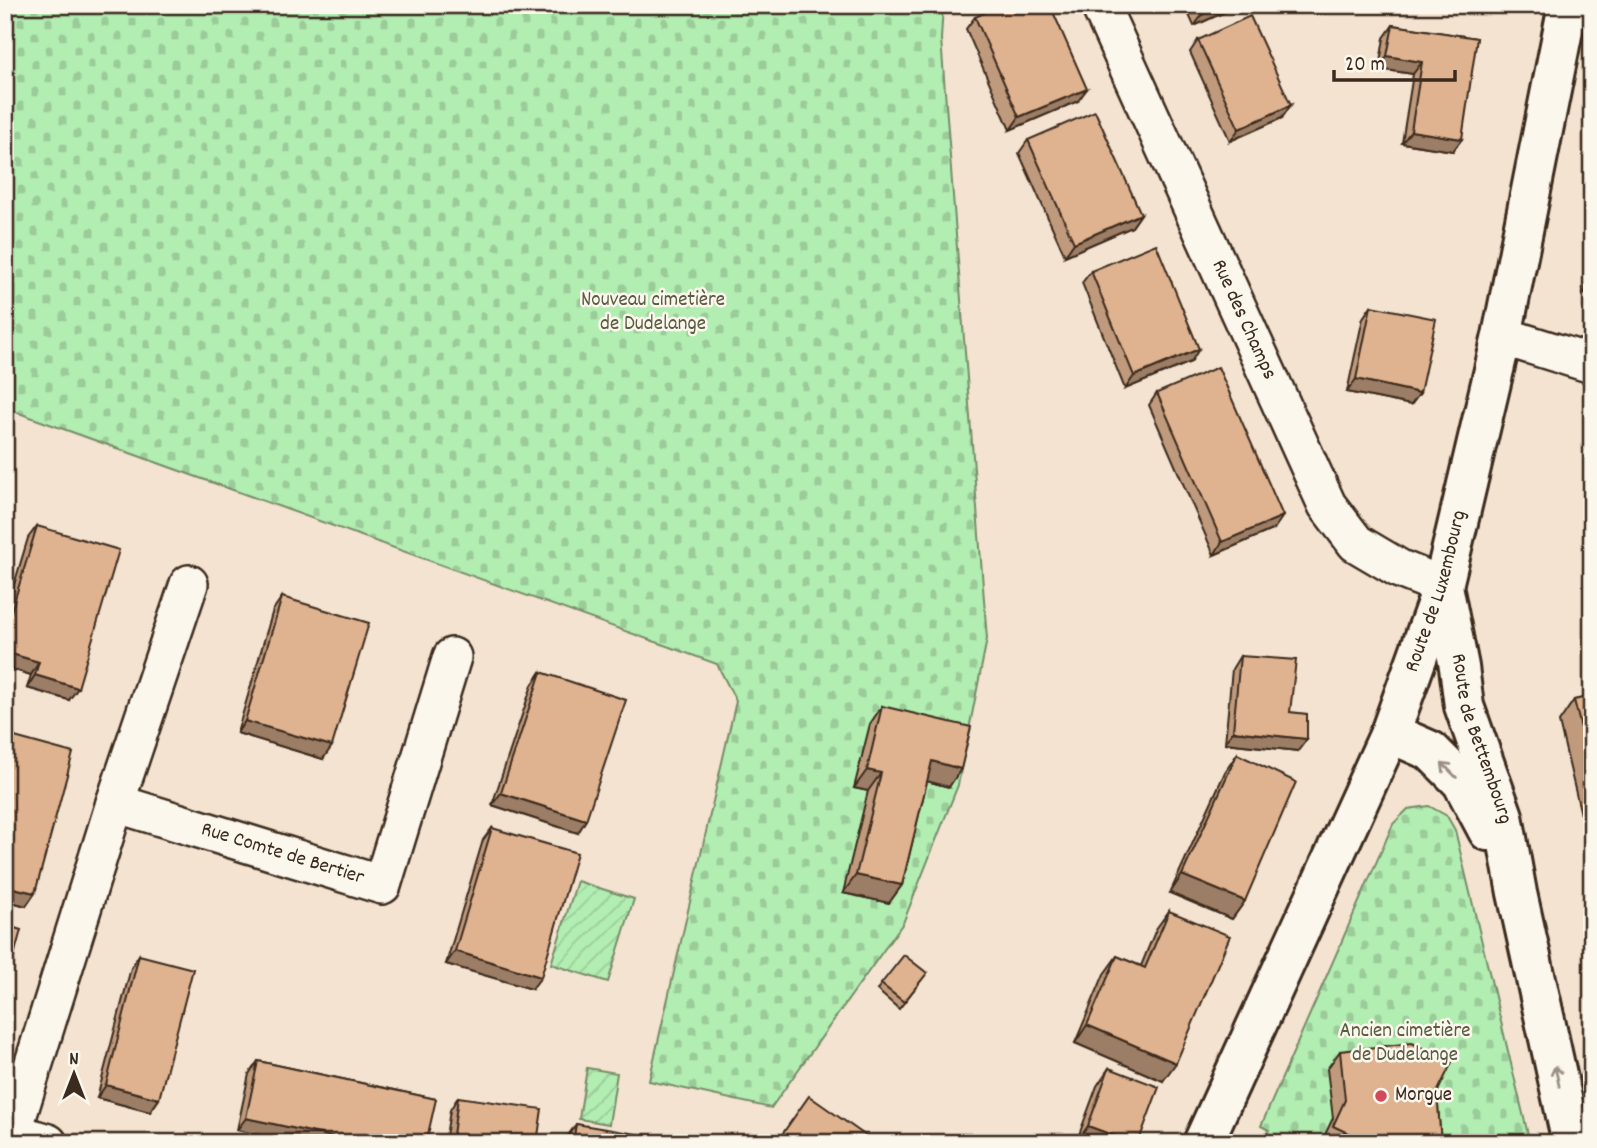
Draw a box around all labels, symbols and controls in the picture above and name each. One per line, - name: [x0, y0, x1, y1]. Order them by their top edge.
- scale bar: [1334, 38, 1455, 82]
- text: 20 m: [1345, 51, 1385, 81]
- street label: Rue des Champs: [1203, 255, 1283, 385]
- park label: Nouveau cimetière de Dudelange: [581, 286, 725, 340]
- street label: Route de Luxembourg: [1398, 507, 1475, 677]
- street label: Route de Bettembourg: [1442, 651, 1519, 827]
- one-way arrow: [1441, 761, 1458, 778]
- street label: Rue Comte de Bertier: [197, 815, 368, 894]
- park label: Ancien cimetière de Dudelange: [1340, 1017, 1470, 1071]
- north arrow: [38, 1040, 108, 1110]
- text: N: [69, 1047, 79, 1074]
- one-way arrow: [1550, 1065, 1563, 1088]
- place label: Morgue: [1395, 1081, 1452, 1111]
- marker: Morgue: [1373, 1088, 1389, 1104]

